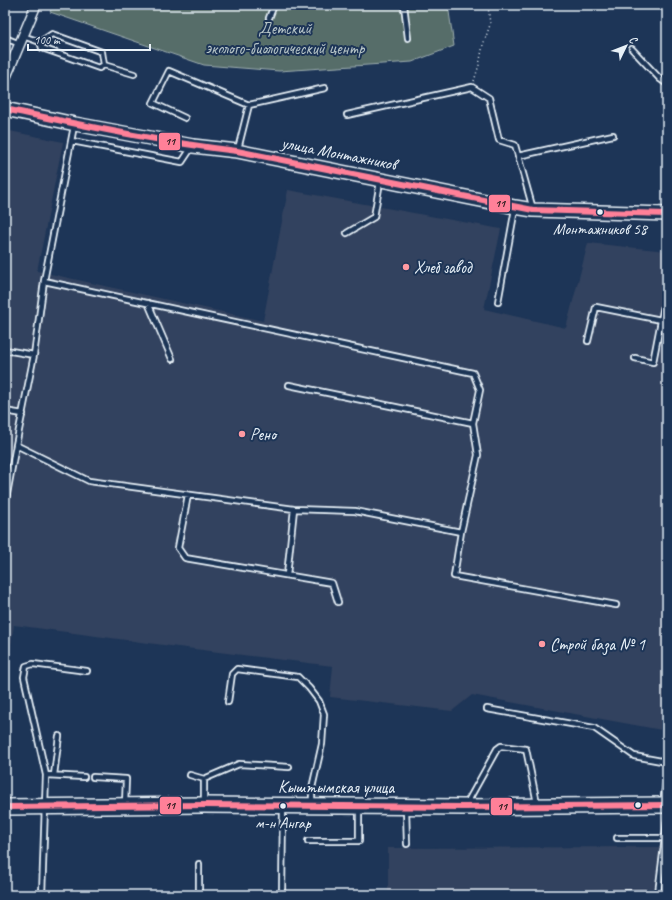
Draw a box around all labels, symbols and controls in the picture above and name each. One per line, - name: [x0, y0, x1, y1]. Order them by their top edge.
- park label: Детский эколого-биологический центр: [206, 18, 366, 59]
- scale bar: [28, 26, 150, 52]
- north arrow: [606, 26, 646, 66]
- text: 100 m: [34, 32, 61, 48]
- text: С: [626, 32, 641, 47]
- line badge: 11: [158, 132, 181, 151]
- street label: улица Монтажников: [279, 132, 401, 175]
- text: 11: [165, 134, 176, 148]
- line badge: 11: [488, 194, 511, 213]
- text: 11: [495, 196, 506, 210]
- marker: Монтажников 58: [595, 207, 605, 217]
- place label: Монтажников 58: [553, 219, 649, 239]
- place label: Хлеб завод: [414, 257, 473, 278]
- marker: Хлеб завод: [401, 262, 411, 272]
- place label: Рено: [250, 424, 278, 445]
- marker: Рено: [237, 429, 247, 439]
- place label: Строй база № 1: [550, 634, 646, 656]
- marker: Строй база № 1: [537, 639, 547, 649]
- street label: Кыштымская улица: [278, 777, 395, 798]
- line badge: 11: [159, 796, 182, 815]
- line badge: 11: [490, 797, 513, 816]
- text: 11: [165, 798, 176, 812]
- text: 11: [497, 799, 508, 813]
- unlabelled marker: [633, 800, 643, 810]
- marker: м-н Ангар: [278, 801, 288, 811]
- place label: м-н Ангар: [255, 813, 312, 833]

